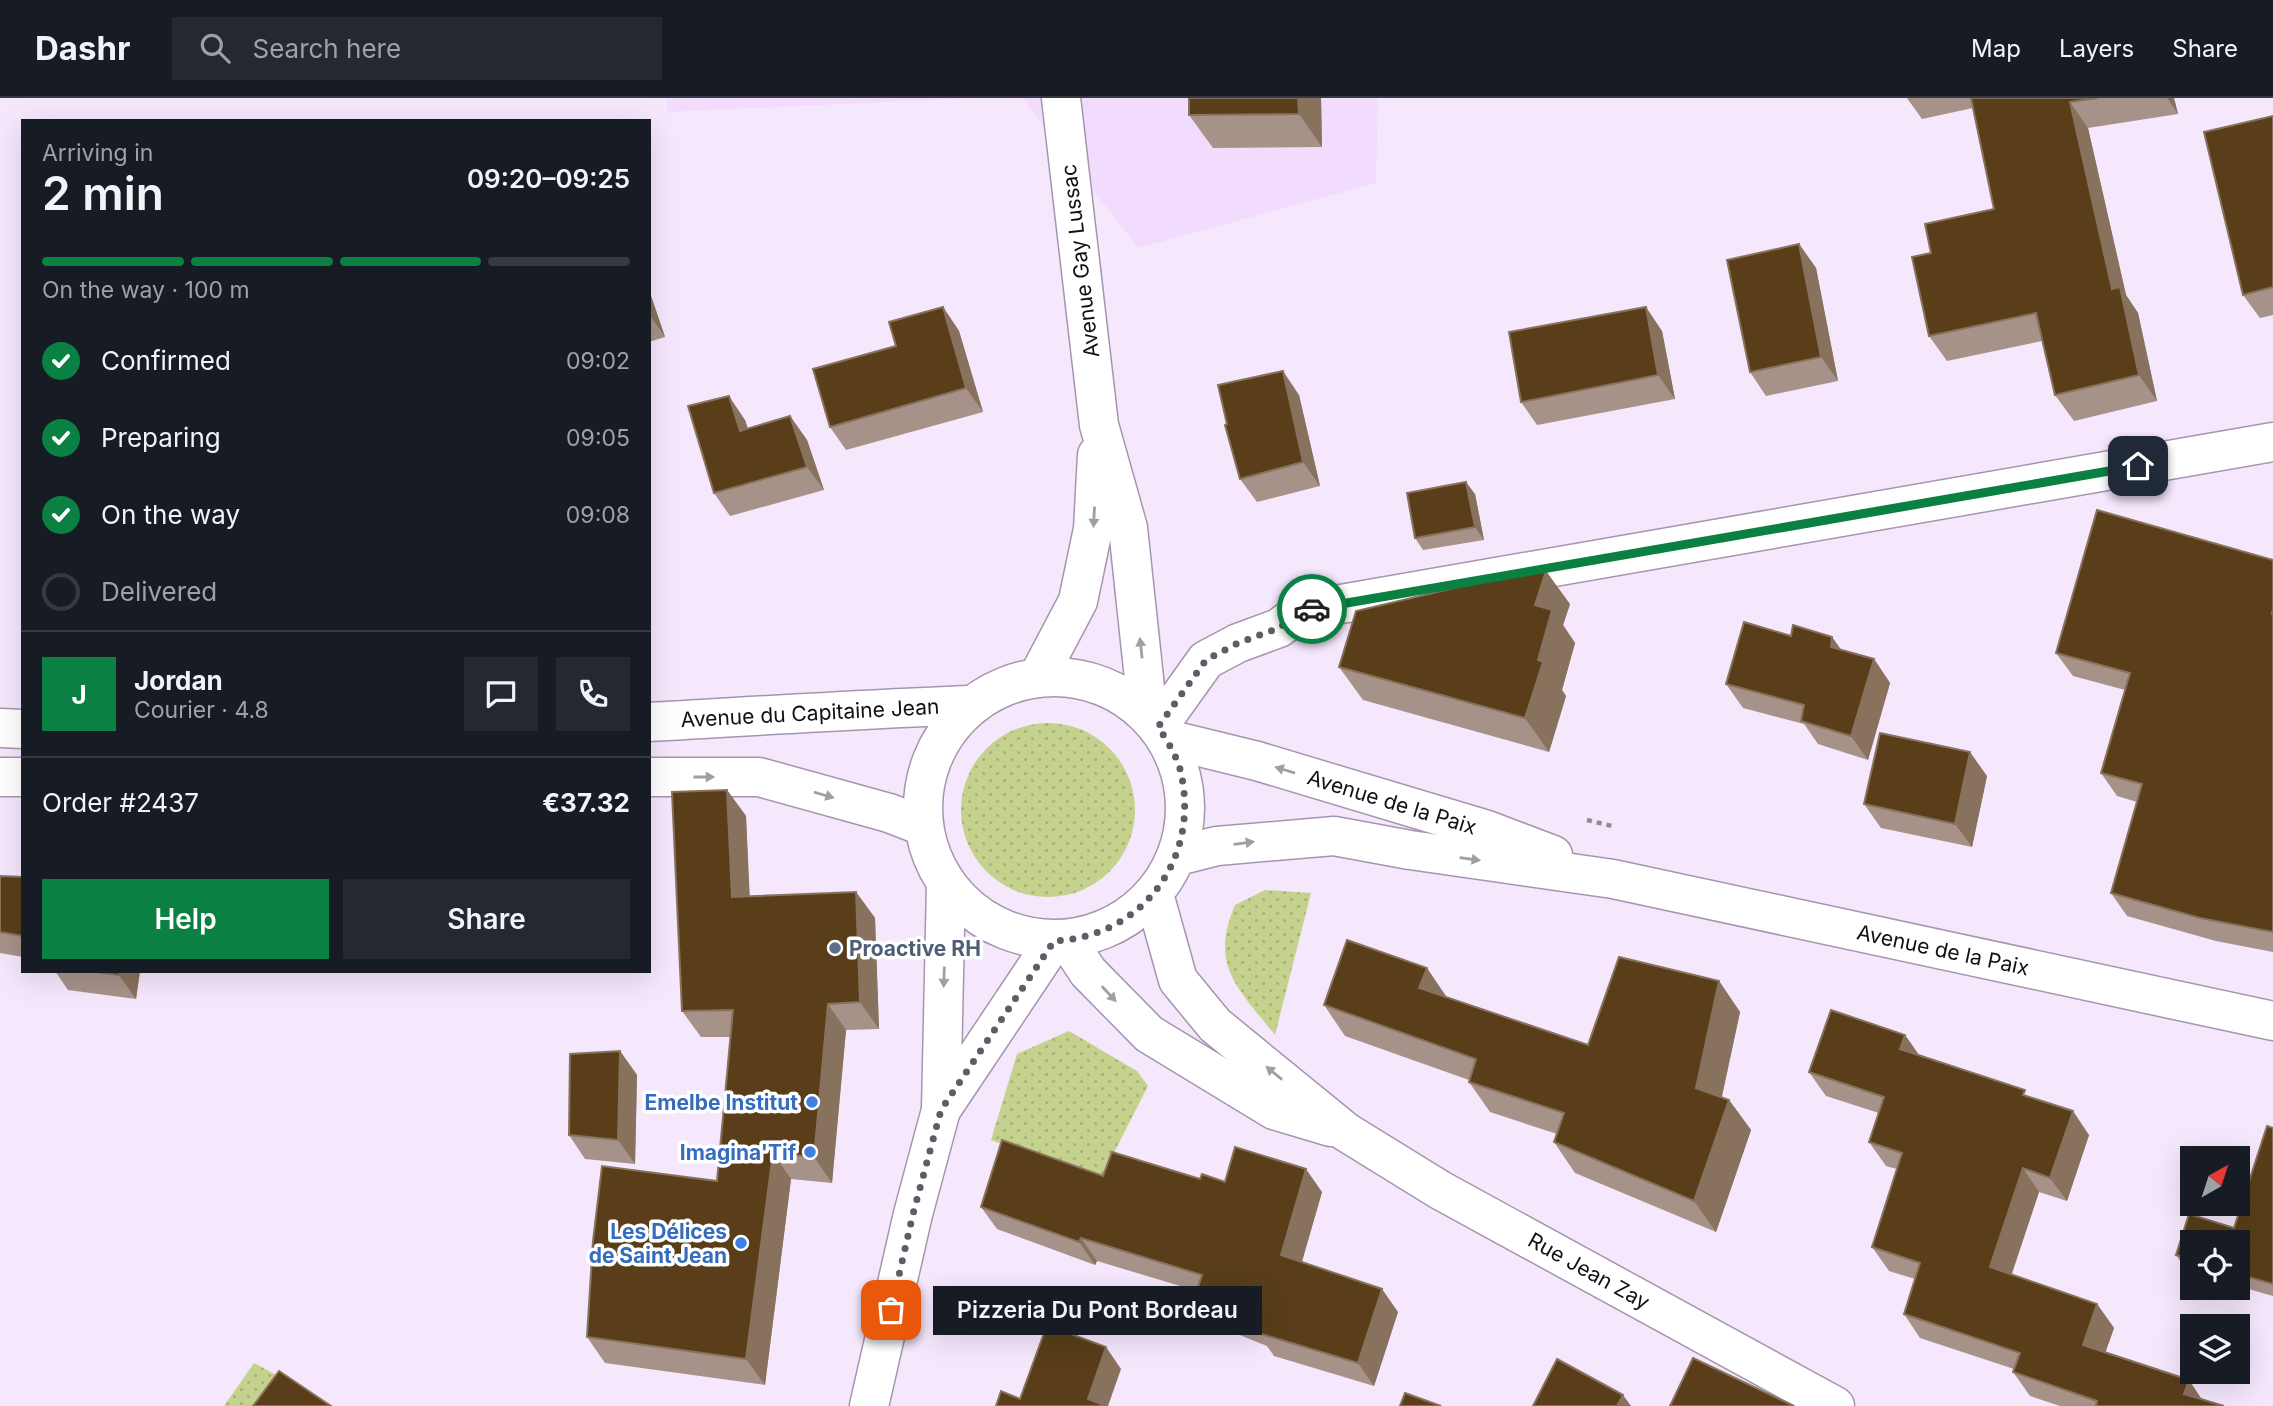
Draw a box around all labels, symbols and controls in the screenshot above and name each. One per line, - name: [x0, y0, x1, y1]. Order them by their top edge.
- search box: [172, 17, 662, 80]
- text: Dashr: [35, 28, 130, 68]
- icon: search: [196, 29, 234, 67]
- text: Search here: [252, 33, 401, 64]
- text: Map: [1971, 34, 2021, 63]
- text: Layers: [2059, 34, 2134, 63]
- text: Share: [2172, 34, 2238, 63]
- text: Arriving in: [42, 139, 153, 167]
- text: 09:20–09:25: [467, 163, 630, 194]
- street label: Avenue Gay Lussac: [1056, 163, 1104, 359]
- text: 2 min: [42, 165, 164, 221]
- text: On the way · 100 m: [42, 276, 250, 304]
- icon: check: [42, 342, 80, 380]
- text: Confirmed: [101, 345, 231, 376]
- text: 09:02: [566, 347, 630, 375]
- icon: check: [42, 419, 80, 457]
- text: Preparing: [101, 422, 221, 453]
- text: 09:05: [566, 424, 630, 452]
- pin: [2108, 436, 2168, 496]
- icon: home: [2119, 447, 2157, 485]
- icon: check: [42, 496, 80, 534]
- text: On the way: [101, 499, 240, 530]
- text: 09:08: [566, 501, 630, 529]
- one-way arrow: [1088, 507, 1099, 529]
- courier: [1277, 574, 1347, 644]
- text: Delivered: [101, 576, 217, 607]
- icon: car: [1293, 590, 1331, 628]
- one-way arrow: [1135, 637, 1146, 659]
- button: chat: [464, 657, 538, 731]
- button: phone: [556, 657, 630, 731]
- text: Jordan: [134, 665, 223, 696]
- text: J: [71, 679, 87, 710]
- street label: Avenue du Capitaine Jean: [680, 694, 940, 732]
- text: Courier · 4.8: [134, 696, 269, 724]
- one-way arrow: [1274, 764, 1295, 774]
- street label: Avenue de la Paix: [1305, 764, 1479, 840]
- one-way arrow: [693, 771, 715, 783]
- text: Order #2437: [42, 787, 199, 818]
- text: €37.32: [542, 787, 630, 818]
- one-way arrow: [814, 790, 836, 801]
- one-way arrow: [1234, 837, 1256, 848]
- one-way arrow: [1459, 854, 1481, 865]
- button: Help: [42, 879, 329, 959]
- button: Share: [343, 879, 630, 959]
- street label: Avenue de la Paix: [1855, 920, 2031, 980]
- place label: Proactive RH: [849, 936, 981, 961]
- marker: Proactive RH: [827, 940, 843, 956]
- one-way arrow: [938, 966, 950, 988]
- one-way arrow: [1100, 985, 1116, 1002]
- one-way arrow: [1266, 1066, 1283, 1081]
- place label: Emelbe Institut: [645, 1090, 798, 1115]
- marker: Emelbe Institut: [804, 1094, 820, 1110]
- place label: Imagina'Tif: [680, 1140, 797, 1165]
- marker: Imagina'Tif: [802, 1144, 818, 1160]
- north arrow: [2180, 1146, 2250, 1216]
- map controls: [2180, 1146, 2250, 1384]
- place label: Les Délices de Saint Jean: [589, 1219, 727, 1268]
- street label: Rue Jean Zay: [1524, 1227, 1654, 1315]
- button: locate: [2180, 1230, 2250, 1300]
- marker: Les Délices de Saint Jean: [733, 1235, 749, 1251]
- pin: [861, 1280, 921, 1340]
- callout: Pizzeria Du Pont Bordeau: [933, 1286, 1262, 1334]
- icon: bag: [872, 1291, 910, 1329]
- text: Pizzeria Du Pont Bordeau: [957, 1296, 1238, 1324]
- button: layers: [2180, 1314, 2250, 1384]

